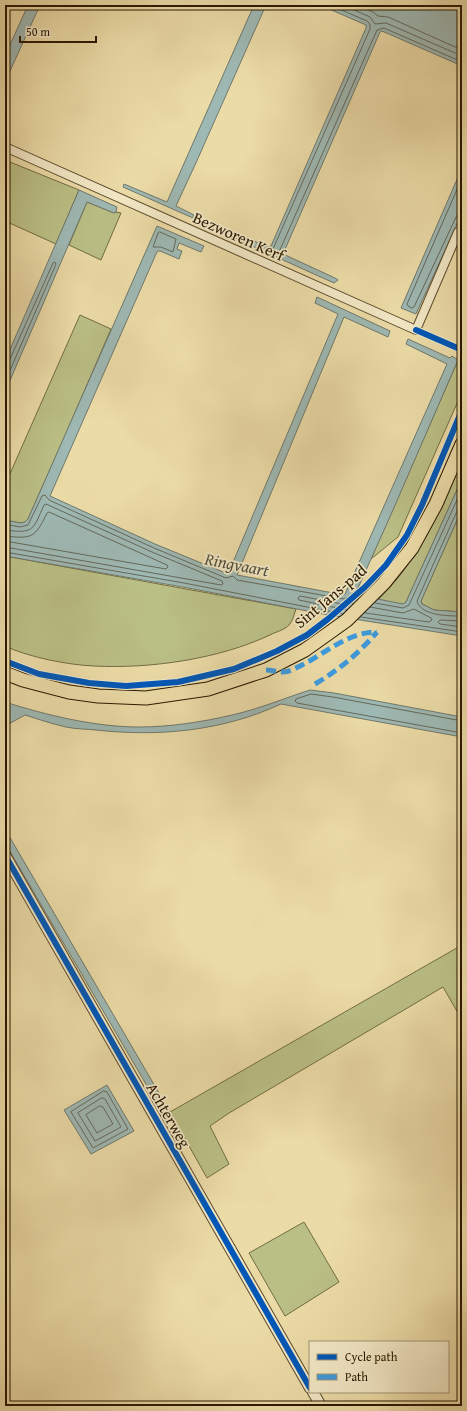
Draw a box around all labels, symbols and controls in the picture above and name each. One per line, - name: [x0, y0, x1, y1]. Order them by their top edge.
- scale bar: [20, 18, 96, 44]
- text: 50 m: [26, 23, 50, 40]
- street label: Bezworen Kerf: [189, 205, 290, 268]
- water label: Ringvaart: [202, 545, 272, 583]
- street label: Sint Jans-pad: [288, 558, 372, 634]
- street label: Achterweg: [141, 1078, 197, 1152]
- legend: [309, 1341, 449, 1393]
- text: Cycle path: [345, 1348, 398, 1365]
- text: Path: [345, 1368, 368, 1385]

